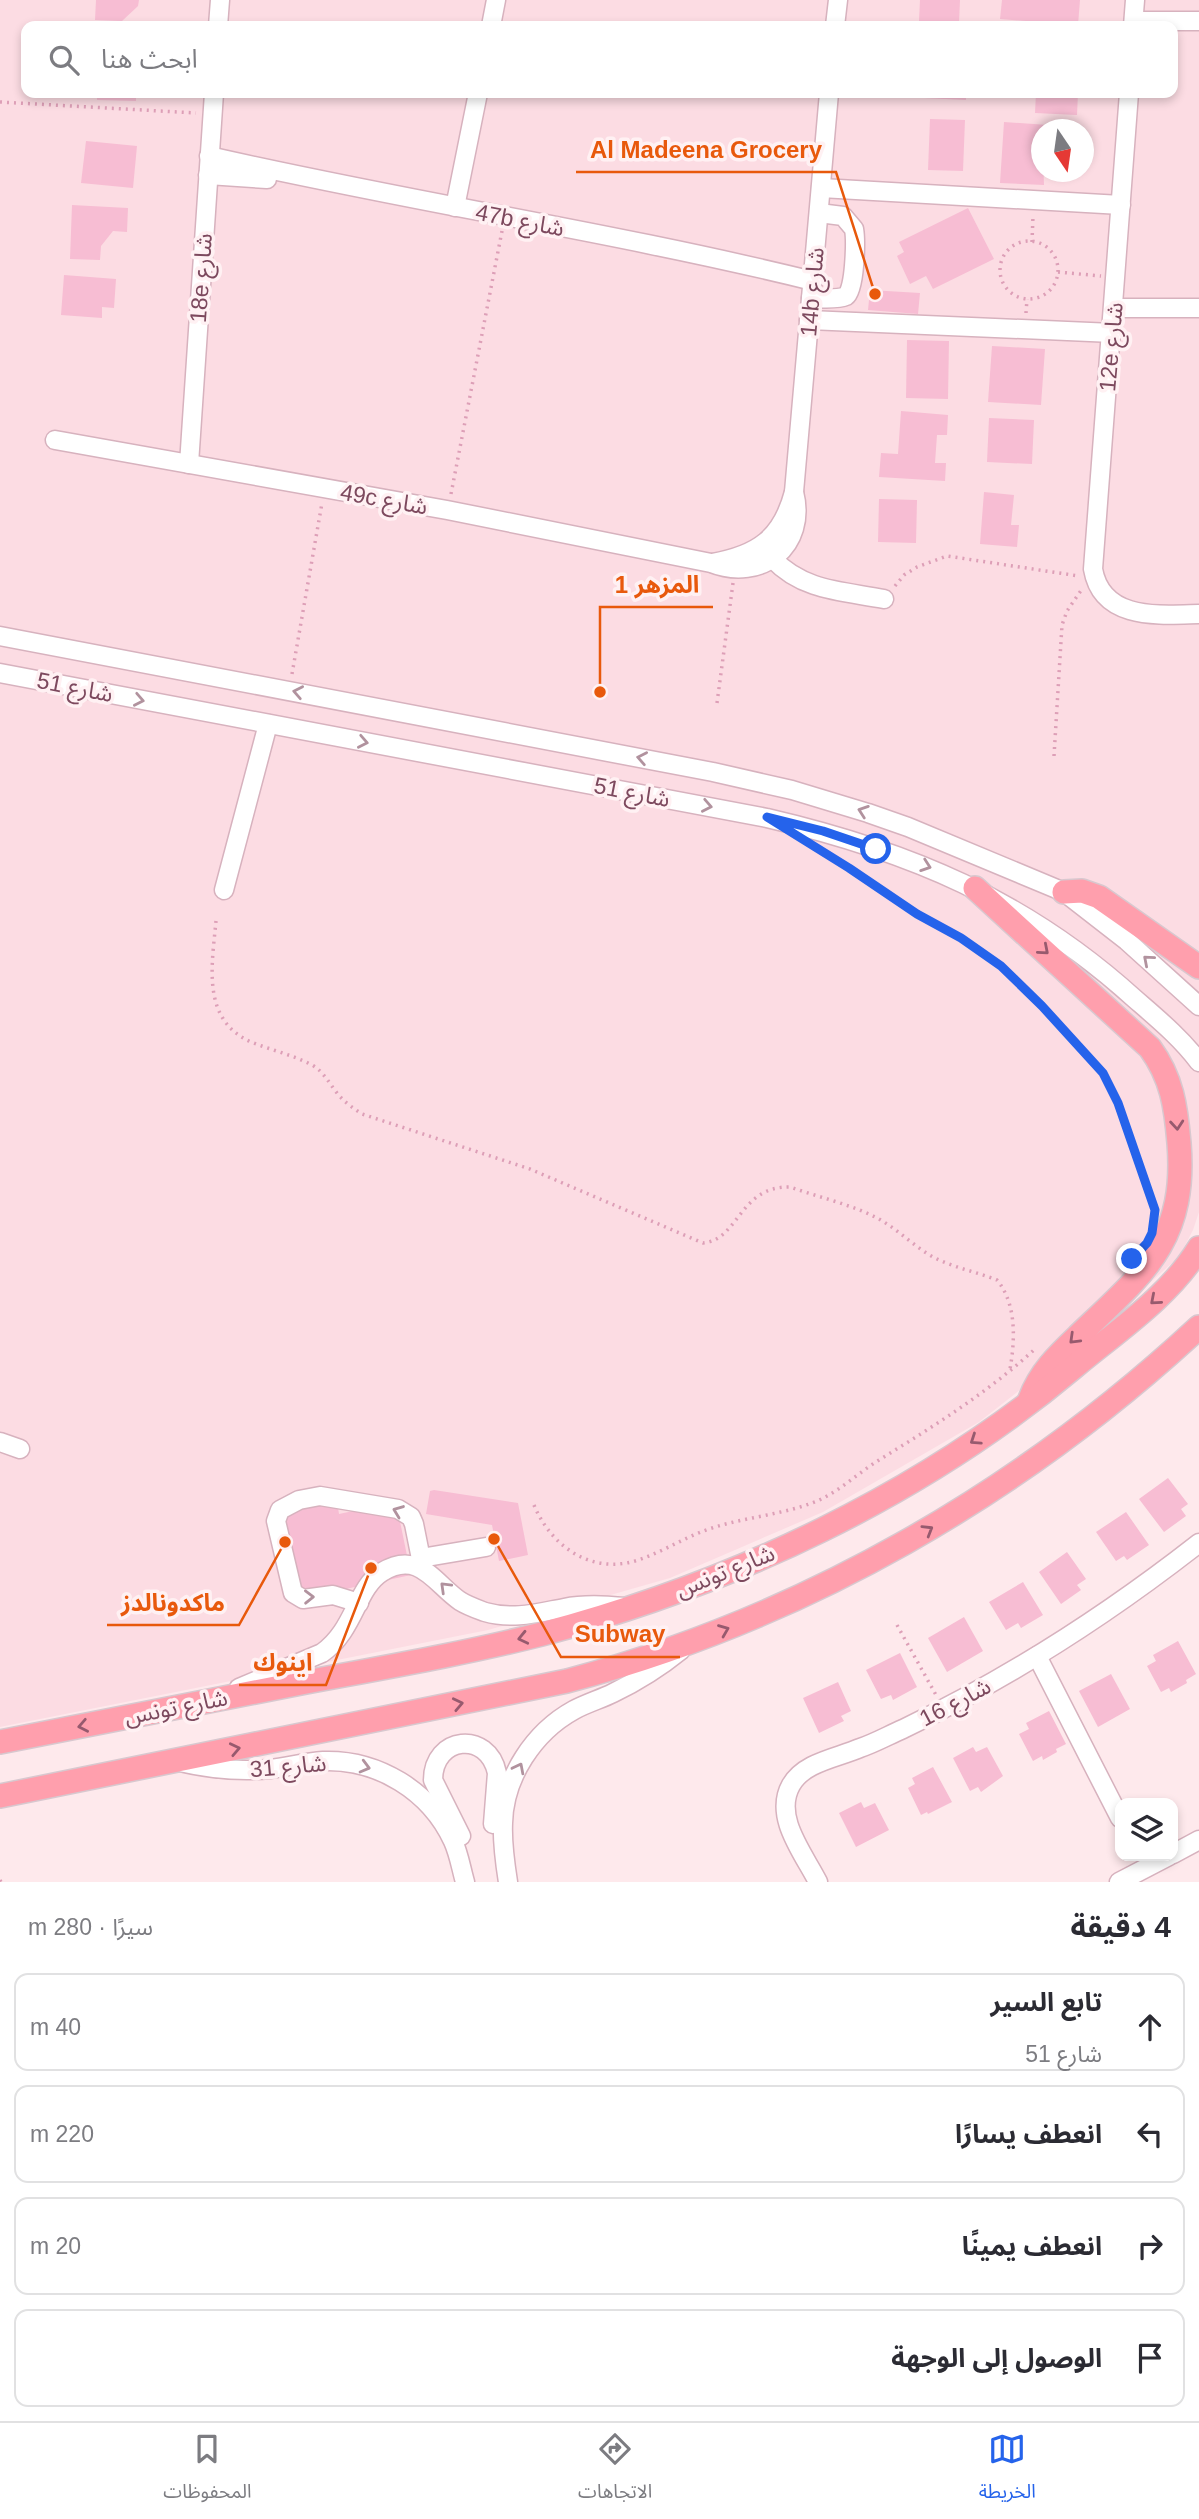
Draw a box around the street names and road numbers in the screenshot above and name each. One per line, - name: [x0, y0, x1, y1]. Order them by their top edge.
- street label: 47b شارع: [473, 199, 566, 245]
- street label: 18e شارع: [185, 232, 221, 324]
- street label: 14b شارع: [795, 246, 833, 338]
- street label: 12e شارع: [1094, 301, 1132, 393]
- street label: 49c شارع: [338, 479, 430, 523]
- street label: شارع 51: [34, 667, 115, 711]
- street label: شارع 51: [591, 772, 672, 816]
- street label: شارع تونس: [672, 1539, 780, 1606]
- street label: شارع 16: [915, 1672, 997, 1735]
- street label: شارع تونس: [122, 1684, 230, 1734]
- street label: شارع 31: [249, 1750, 328, 1786]

